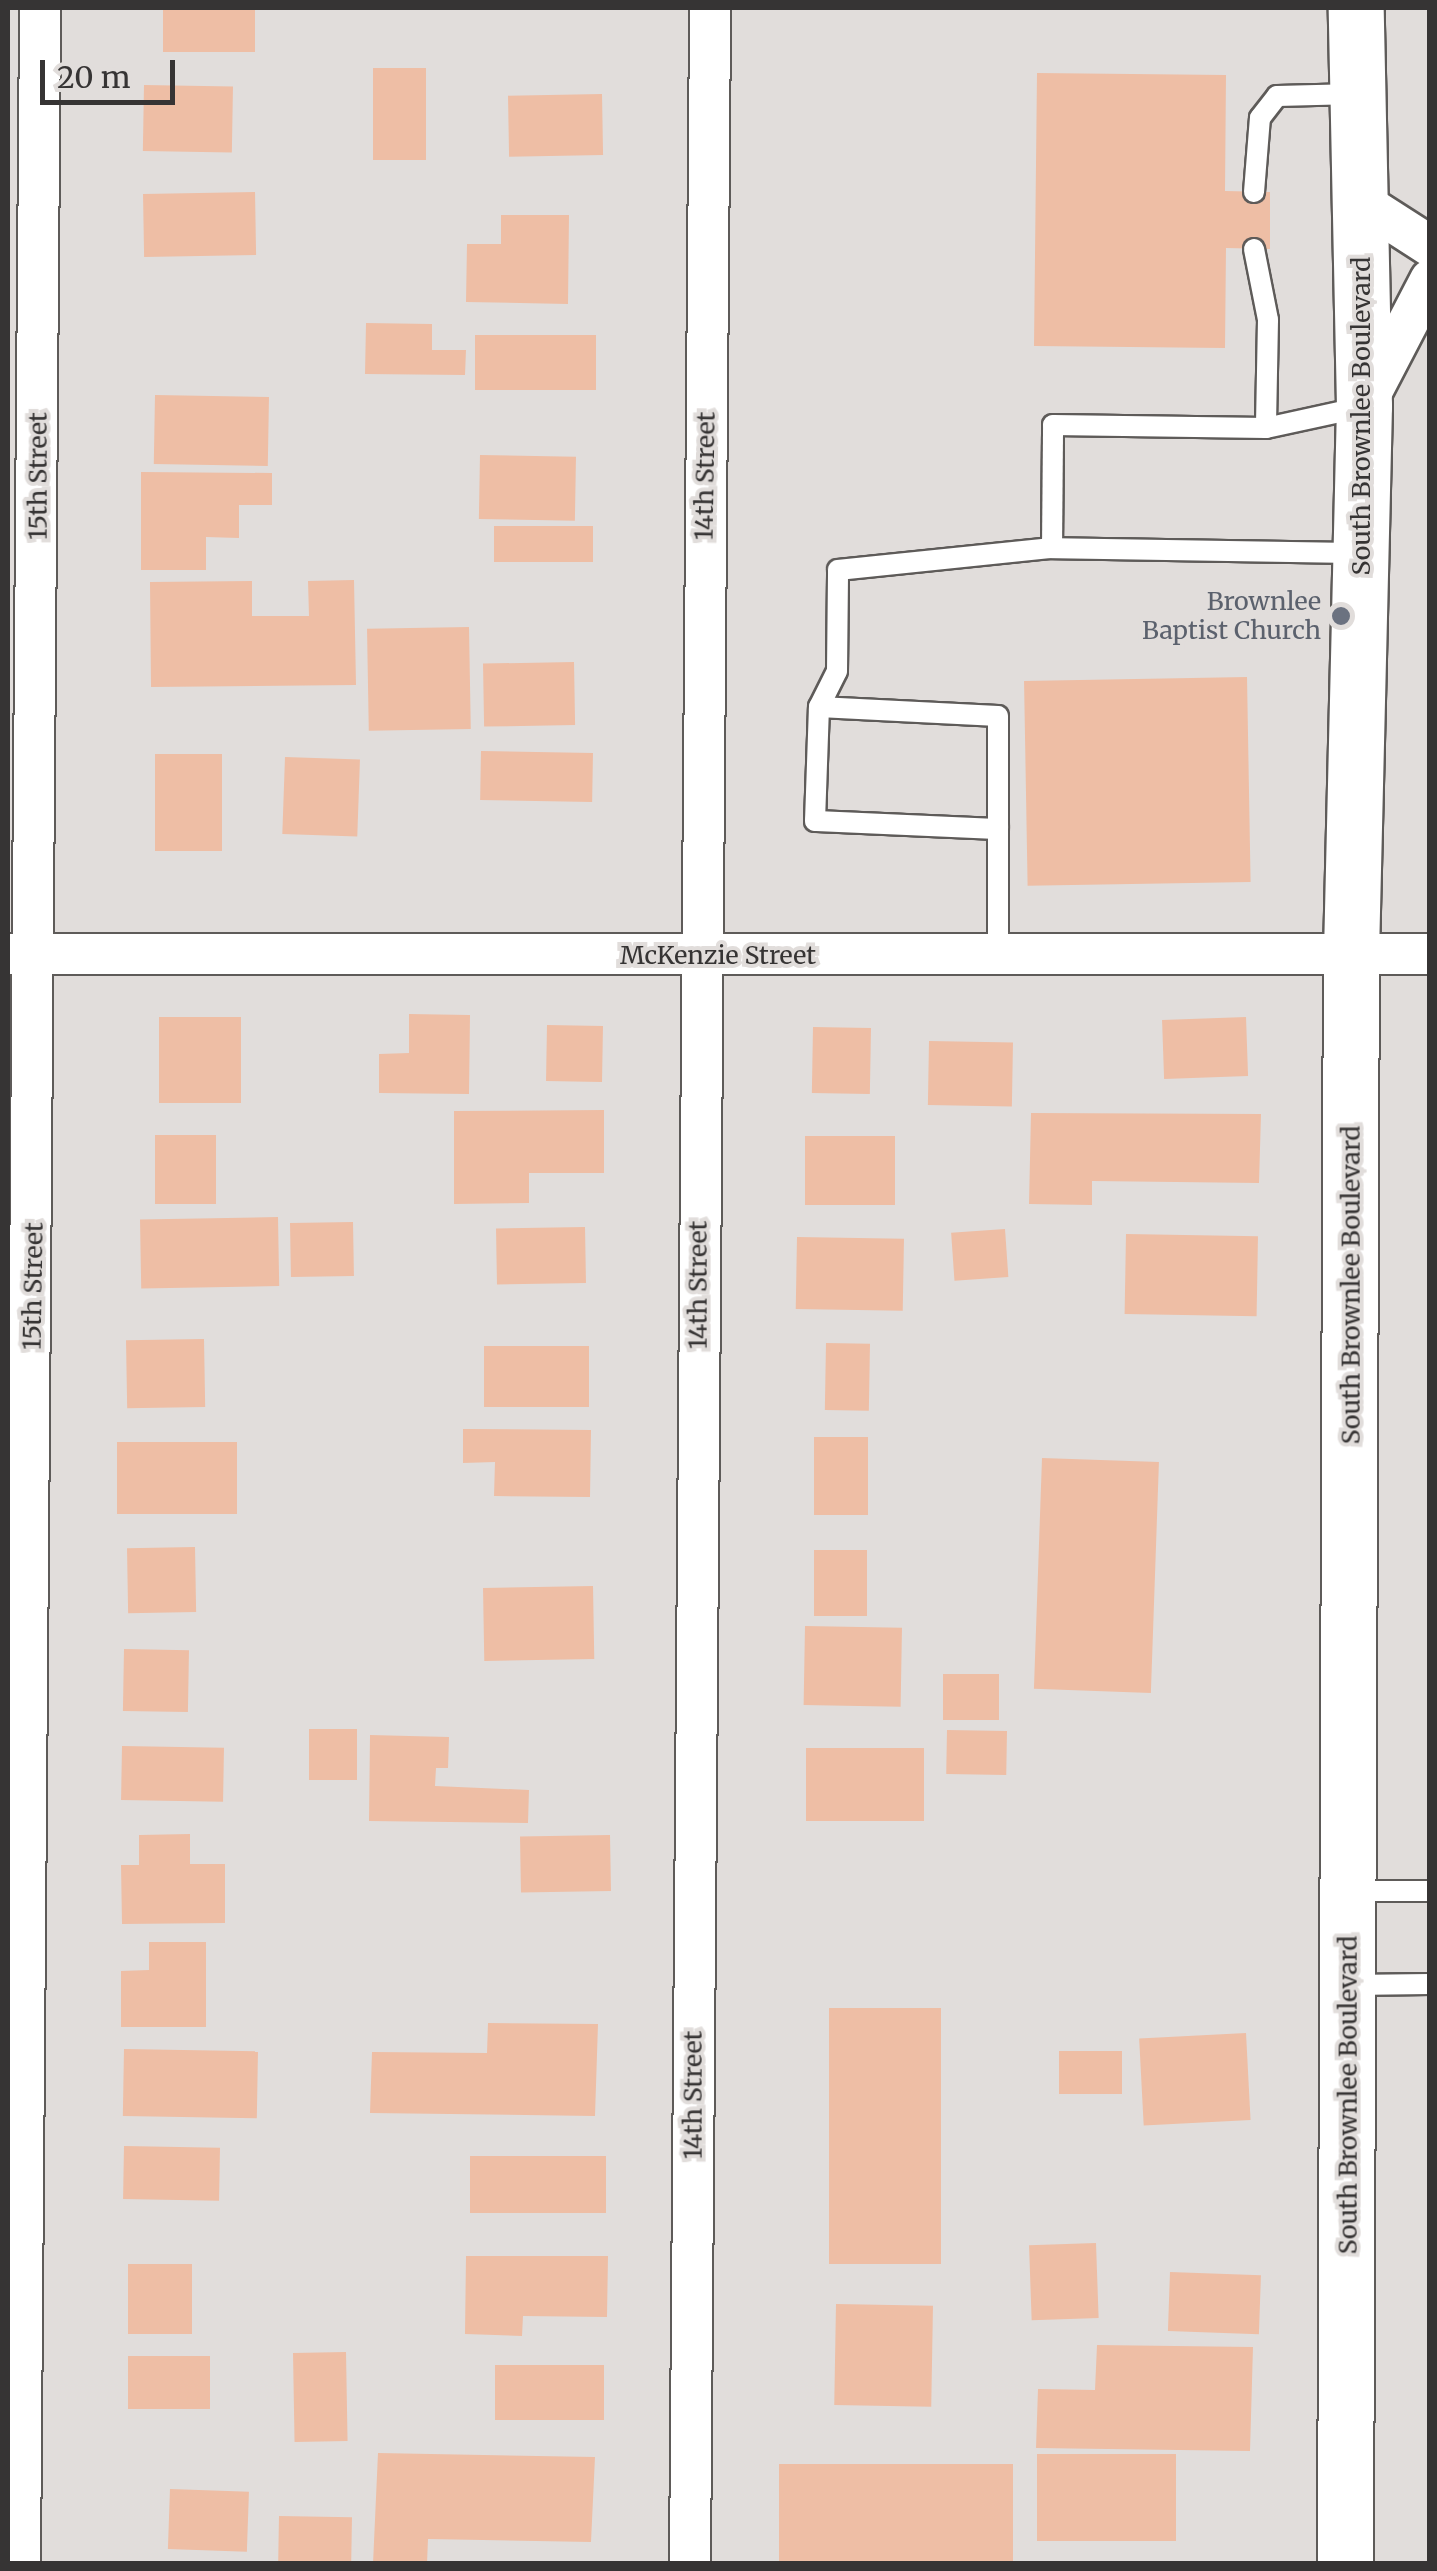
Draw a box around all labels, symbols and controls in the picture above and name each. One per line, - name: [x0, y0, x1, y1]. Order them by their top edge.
- scale bar: [45, 40, 180, 102]
- text: 20 m: [57, 58, 130, 96]
- street label: South Brownlee Boulevard: [1346, 257, 1376, 575]
- street label: 15th Street: [23, 412, 53, 540]
- street label: 14th Street: [689, 412, 721, 540]
- place label: Brownlee Baptist Church: [1142, 587, 1321, 646]
- marker: Brownlee Baptist Church: [1330, 605, 1352, 627]
- street label: McKenzie Street: [620, 940, 816, 970]
- street label: South Brownlee Boulevard: [1336, 1126, 1366, 1444]
- street label: 14th Street: [683, 1221, 713, 1349]
- street label: 15th Street: [17, 1222, 49, 1350]
- street label: South Brownlee Boulevard: [1333, 1936, 1363, 2254]
- street label: 14th Street: [678, 2031, 708, 2159]

